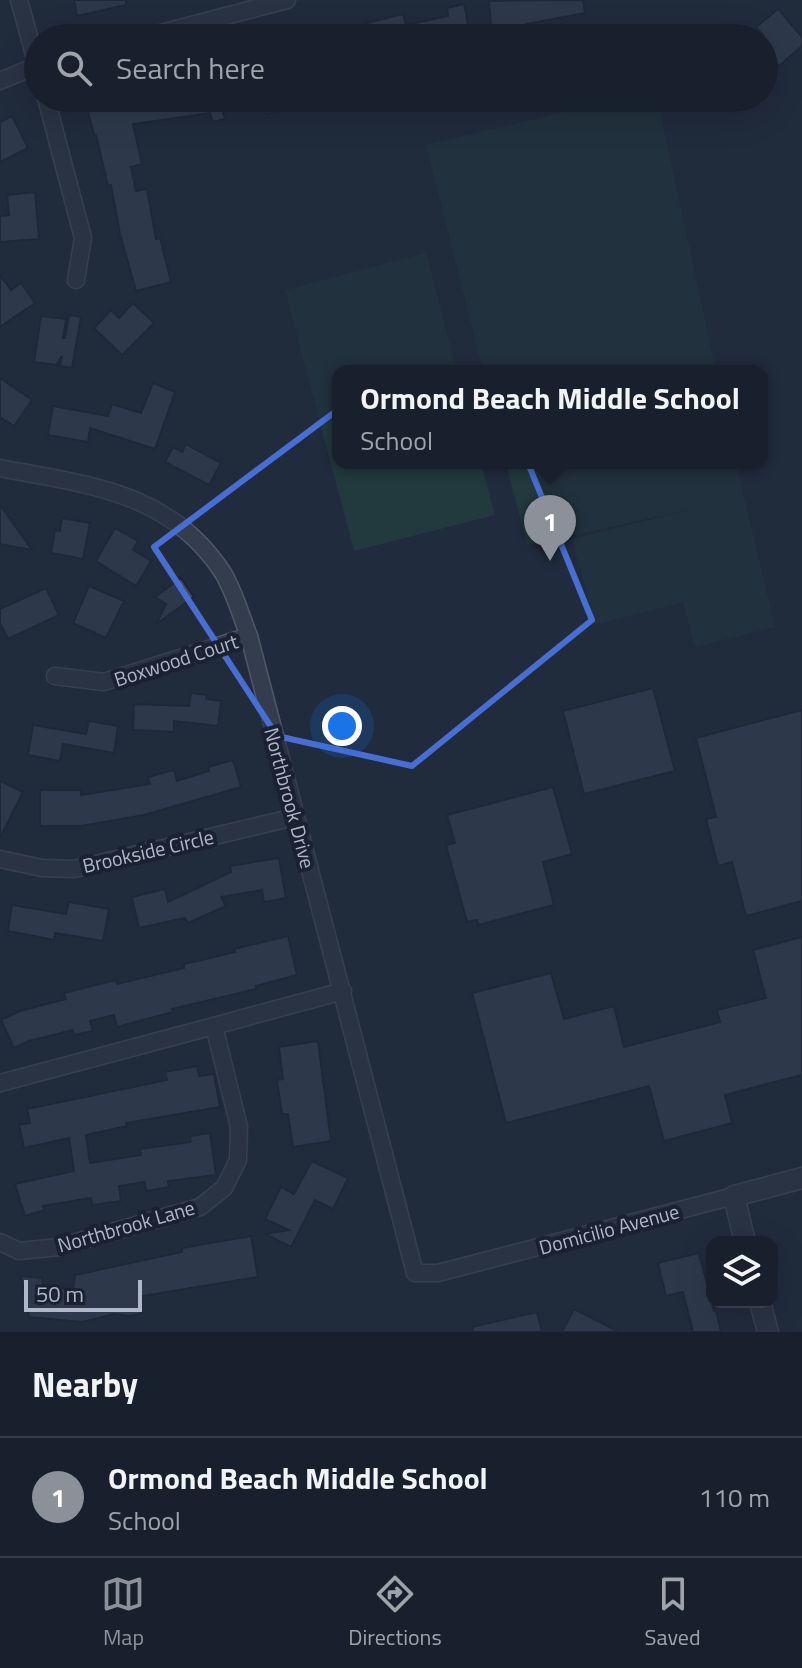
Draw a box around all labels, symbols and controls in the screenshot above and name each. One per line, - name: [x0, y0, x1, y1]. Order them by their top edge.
- search box: [24, 24, 778, 112]
- text: Search here: [116, 45, 265, 91]
- icon: search: [52, 46, 96, 90]
- popup: [332, 365, 768, 469]
- text: Ormond Beach Middle School: [360, 375, 740, 421]
- text: School: [360, 421, 433, 460]
- pin: 1: [524, 495, 576, 561]
- street label: Boxwood Court: [110, 625, 242, 695]
- your location: [322, 706, 362, 746]
- street label: Northbrook Drive: [256, 724, 324, 872]
- street label: Brookside Circle: [79, 821, 217, 881]
- street label: Northbrook Lane: [54, 1192, 198, 1260]
- street label: Domicilio Avenue: [535, 1195, 683, 1263]
- map controls: [706, 1236, 778, 1308]
- button: layers: [706, 1236, 778, 1308]
- scale bar: [24, 1276, 142, 1312]
- text: 50 m: [36, 1277, 84, 1311]
- text: Nearby: [32, 1358, 138, 1410]
- text: Ormond Beach Middle School: [108, 1455, 488, 1501]
- text: 1: [51, 1478, 65, 1517]
- text: 110 m: [699, 1478, 770, 1517]
- text: School: [108, 1501, 181, 1540]
- tab: Map: [101, 1572, 145, 1654]
- tab: Directions: [348, 1572, 442, 1654]
- tab: Saved: [645, 1572, 701, 1654]

